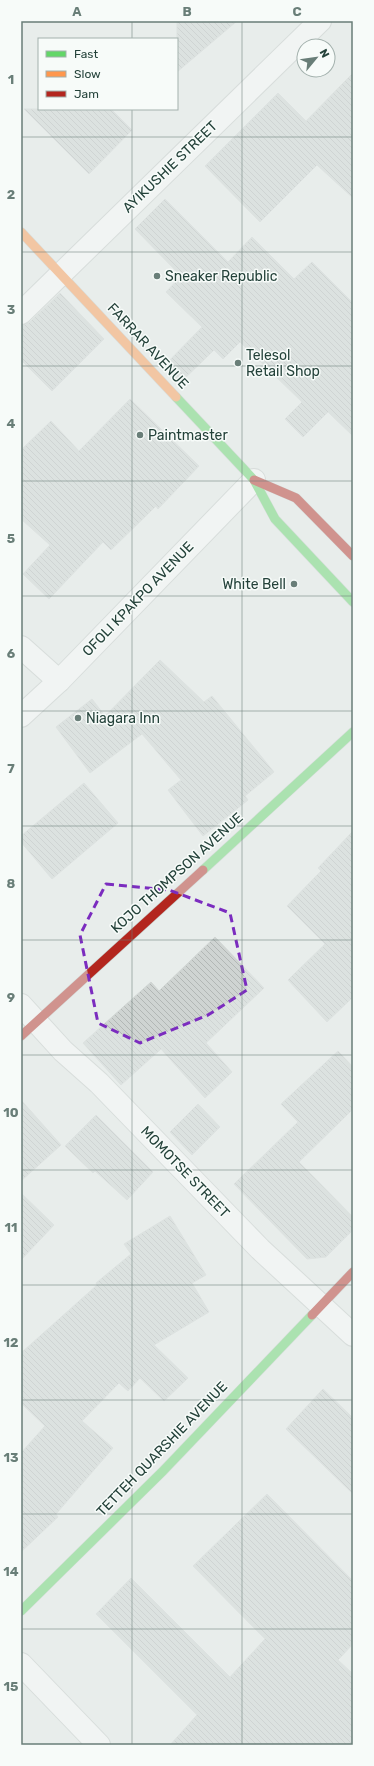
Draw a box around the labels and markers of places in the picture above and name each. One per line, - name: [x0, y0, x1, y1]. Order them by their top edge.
- place label: Sneaker Republic: [165, 268, 278, 285]
- marker: Sneaker Republic: [152, 271, 162, 281]
- place label: Telesol Retail Shop: [246, 347, 320, 380]
- marker: Telesol Retail Shop: [233, 358, 243, 368]
- place label: Paintmaster: [148, 427, 228, 444]
- marker: Paintmaster: [135, 430, 145, 440]
- place label: White Bell: [222, 576, 286, 593]
- marker: White Bell: [289, 579, 299, 589]
- place label: Niagara Inn: [86, 710, 160, 727]
- marker: Niagara Inn: [73, 713, 83, 723]

